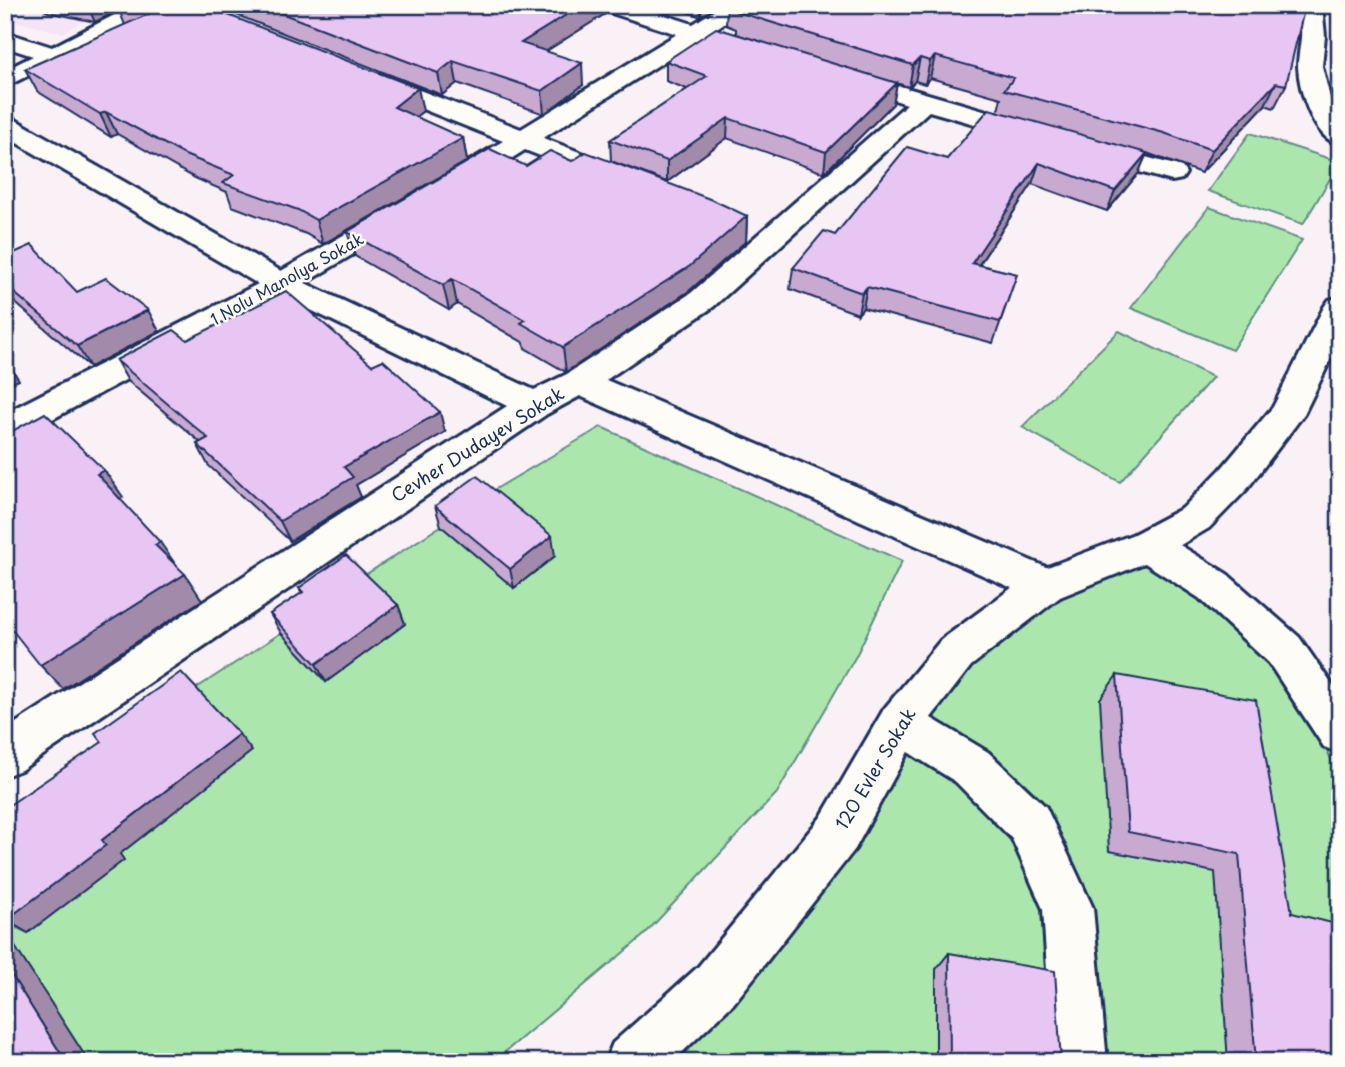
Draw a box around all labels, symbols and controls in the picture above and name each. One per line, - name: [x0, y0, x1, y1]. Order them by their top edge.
- street label: 1 Nolu Manolya Sokak: [206, 226, 367, 330]
- street label: Cevher Dudayev Sokak: [385, 379, 569, 508]
- street label: 120 Evler Sokak: [828, 702, 922, 834]

